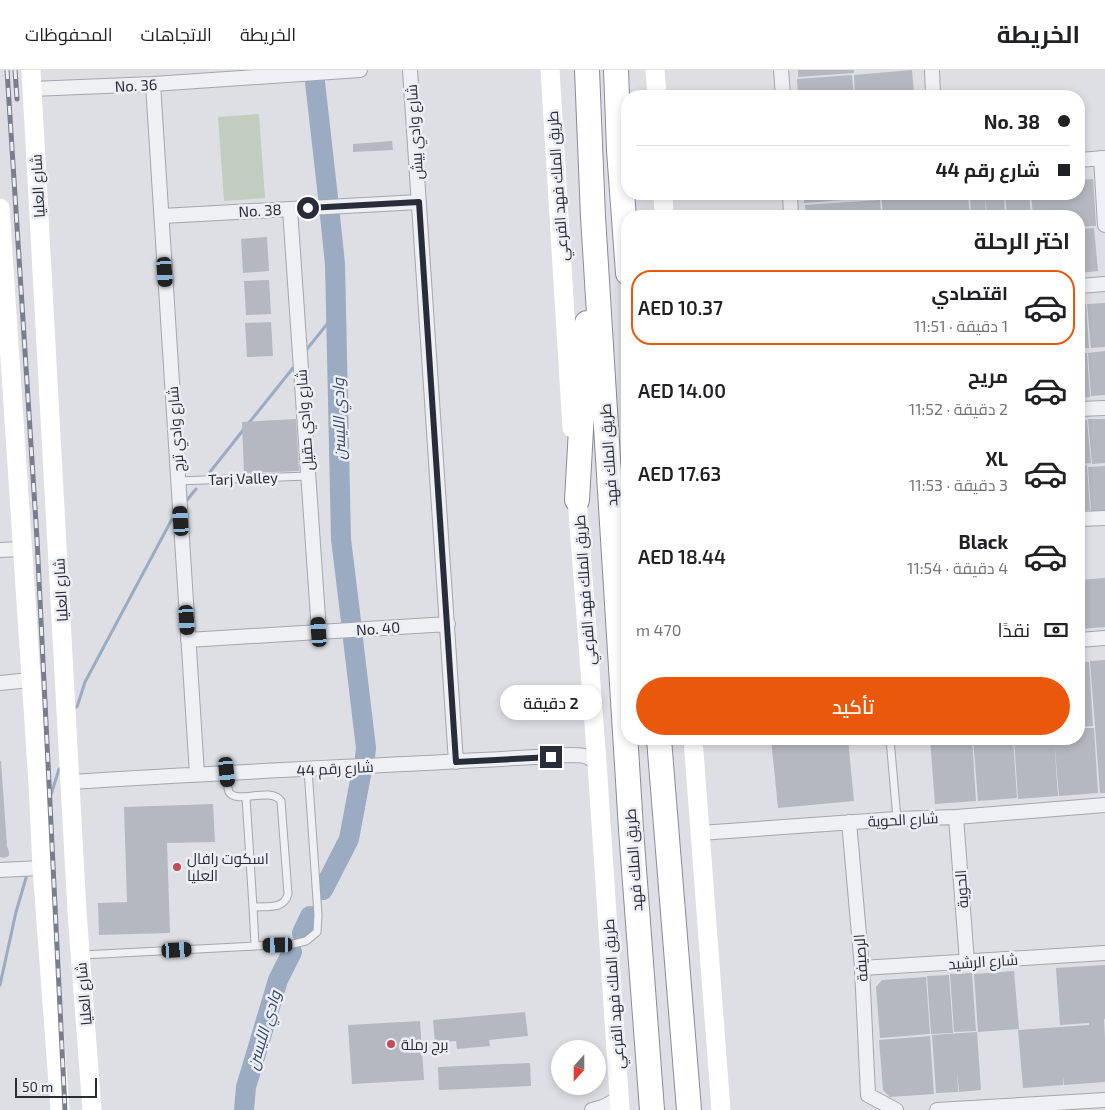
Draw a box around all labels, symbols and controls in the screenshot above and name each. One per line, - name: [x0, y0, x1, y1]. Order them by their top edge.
- text: الخريطة: [997, 19, 1080, 48]
- text: المحفوظات: [25, 23, 113, 45]
- text: الاتجاهات: [141, 23, 212, 45]
- text: الخريطة: [240, 23, 296, 45]
- street label: No. 36: [114, 75, 158, 95]
- street label: شارع وادي بيش: [402, 83, 430, 180]
- street label: طريق الملك فهد الفرعي: [543, 110, 575, 262]
- text: No. 38: [984, 110, 1040, 133]
- street label: شارع العليا: [26, 154, 51, 218]
- text: شارع رقم 44: [935, 158, 1040, 181]
- route start: [297, 197, 319, 219]
- street label: No. 38: [238, 200, 282, 220]
- text: اختر الرحلة: [974, 227, 1070, 253]
- car: [156, 257, 173, 287]
- text: اقتصادي: [932, 281, 1008, 304]
- icon: car: [1023, 285, 1068, 330]
- text: AED 10.37: [638, 296, 723, 319]
- text: 1 دقيقة · 11:51: [914, 316, 1008, 335]
- text: مريح: [968, 364, 1008, 387]
- street label: شارع وادي حقيل: [291, 368, 321, 471]
- icon: car: [1023, 368, 1068, 413]
- water label: وادي الليسن: [328, 377, 352, 460]
- text: AED 14.00: [638, 379, 726, 402]
- street label: شارع وادي ترج: [163, 385, 191, 472]
- text: 2 دقيقة · 11:52: [909, 399, 1008, 418]
- street label: طريق الملك فهد: [595, 403, 623, 507]
- text: XL: [986, 447, 1008, 470]
- icon: car: [1023, 451, 1068, 496]
- text: AED 17.63: [638, 462, 721, 485]
- street label: Tarj Valley: [208, 468, 278, 489]
- text: 3 دقيقة · 11:53: [909, 475, 1008, 494]
- car: [172, 506, 189, 536]
- street label: طريق الملك فهد الفرعي: [570, 514, 602, 666]
- text: Black: [958, 530, 1008, 553]
- icon: car: [1023, 534, 1068, 579]
- text: AED 18.44: [638, 545, 726, 568]
- street label: شارع العليا: [49, 558, 74, 622]
- text: 4 دقيقة · 11:54: [907, 558, 1008, 577]
- car: [178, 605, 195, 635]
- icon: cash: [1042, 616, 1070, 644]
- car: [310, 617, 327, 647]
- street label: No. 40: [355, 617, 401, 639]
- text: نقدًا: [998, 618, 1030, 641]
- text: 470 m: [636, 620, 681, 639]
- button: تأكيد: [636, 677, 1070, 735]
- callout: 2 دقيقة: [500, 684, 602, 720]
- text: 2 دقيقة: [523, 693, 579, 712]
- route end: [540, 746, 562, 768]
- car: [217, 756, 236, 788]
- street label: شارع رقم 44: [296, 757, 374, 782]
- street label: طريق الملك فهد: [620, 808, 648, 912]
- street label: شارع الحوية: [867, 808, 939, 833]
- place label: اسكوت رافال العليا: [187, 849, 269, 884]
- marker: اسكوت رافال العليا: [171, 861, 183, 873]
- street label: الحوية: [951, 869, 972, 909]
- street label: طريق الملك فهد الفرعي: [599, 918, 631, 1070]
- street label: الرصيفة: [849, 934, 872, 982]
- car: [262, 937, 293, 953]
- car: [161, 942, 192, 958]
- street label: شارع الرشيد: [948, 950, 1019, 975]
- street label: شارع العليا: [71, 961, 98, 1026]
- water label: وادي الليسن: [242, 987, 288, 1073]
- place label: برج رملة: [401, 1035, 448, 1056]
- marker: برج رملة: [385, 1038, 397, 1050]
- north arrow: [551, 1040, 606, 1095]
- map controls: [551, 1040, 606, 1095]
- scale bar: [15, 1075, 98, 1098]
- text: 50 m: [22, 1078, 53, 1095]

